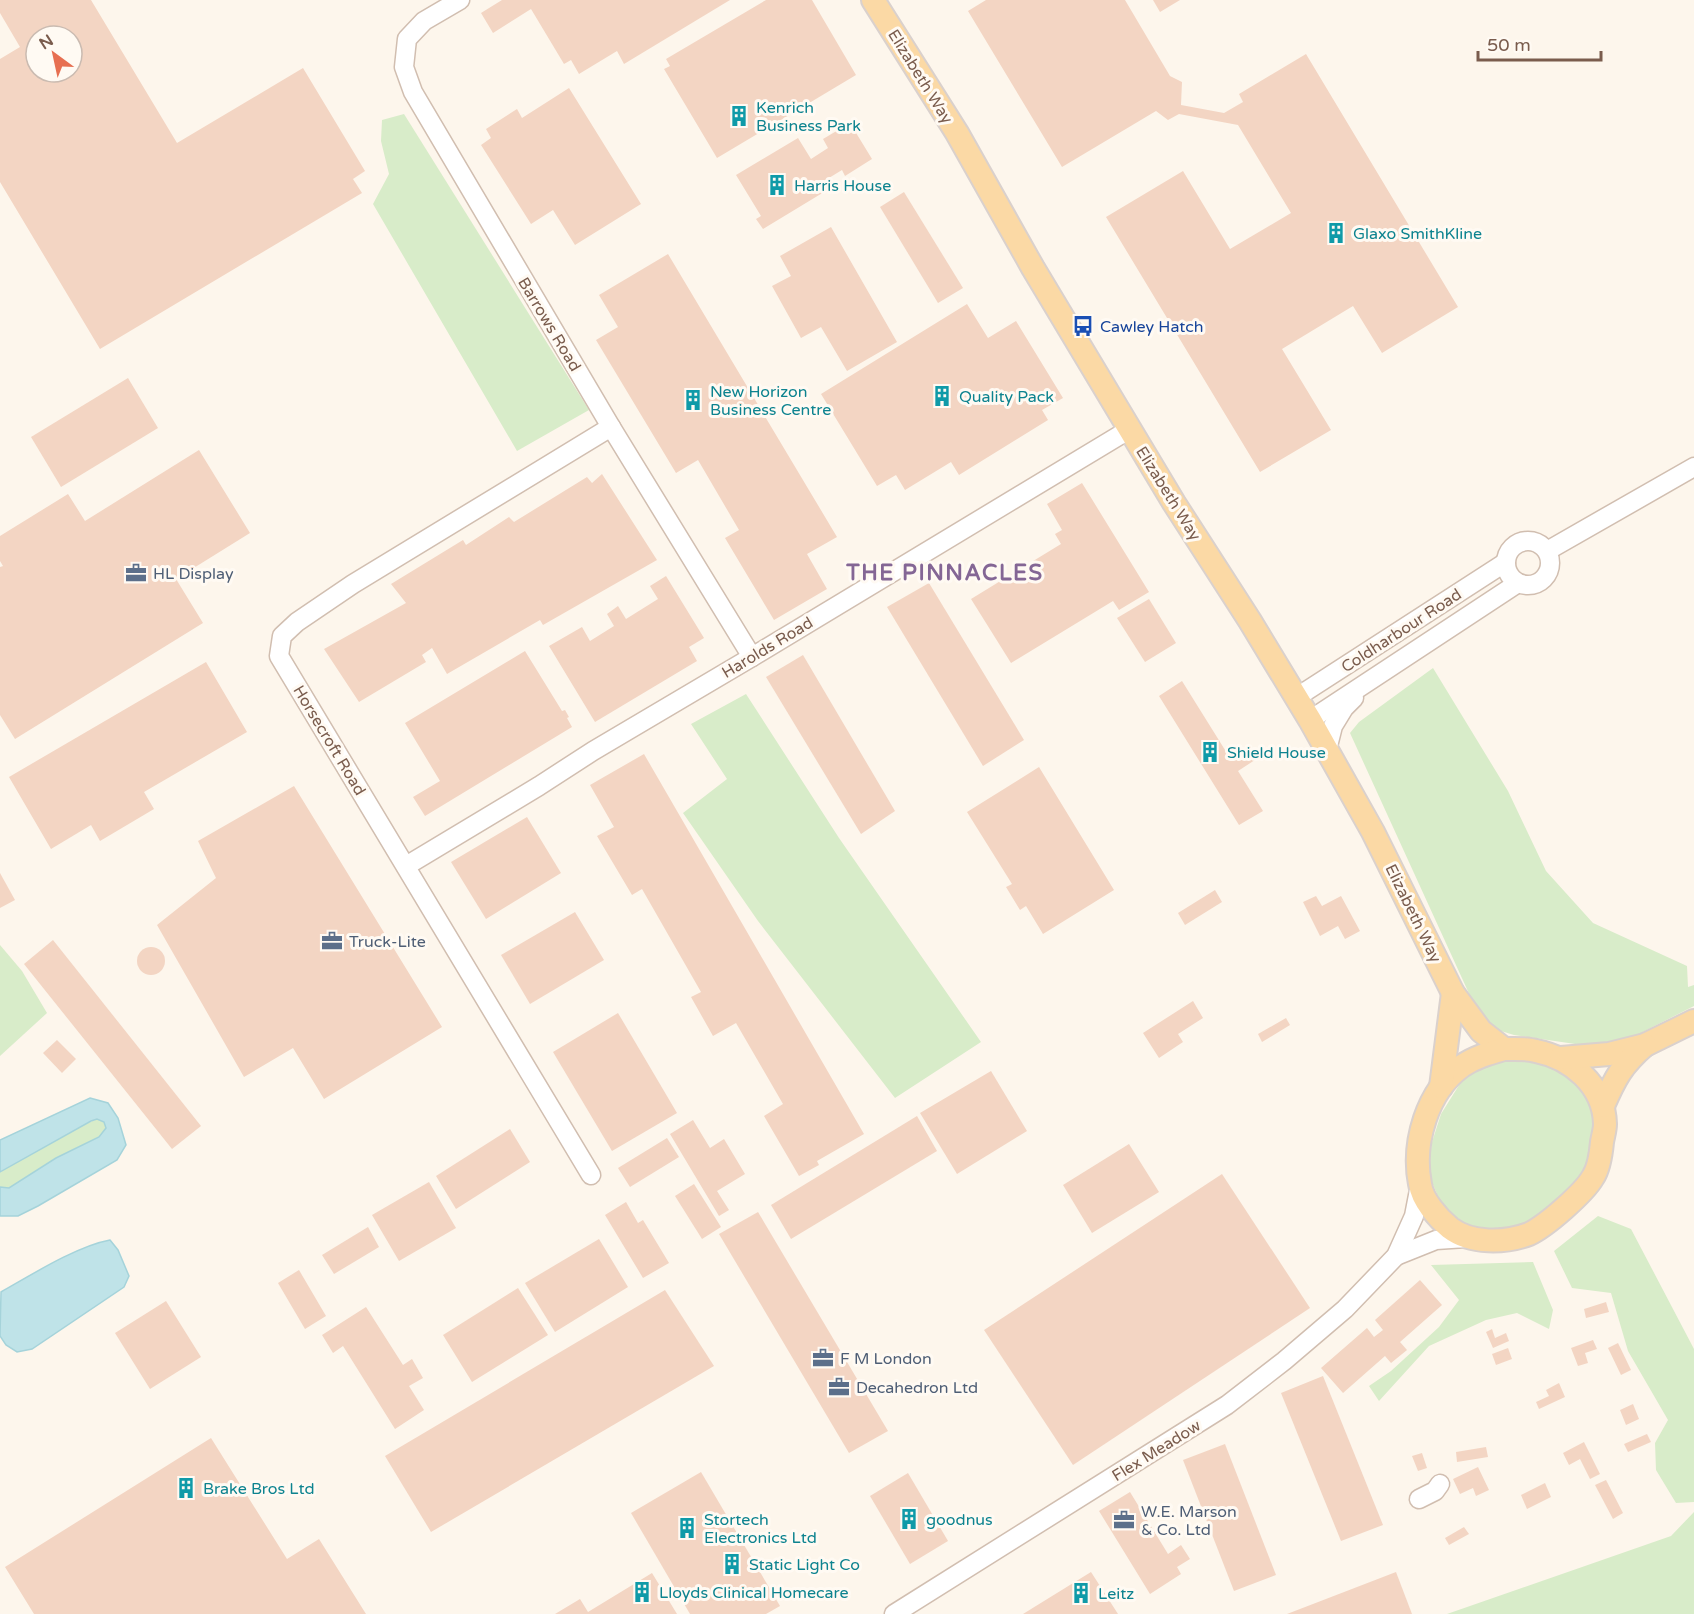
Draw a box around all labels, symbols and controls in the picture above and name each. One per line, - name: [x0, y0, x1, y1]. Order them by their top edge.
- north arrow: [24, 24, 84, 84]
- scale bar: [1478, 24, 1601, 62]
- street label: Elizabeth Way: [883, 26, 957, 128]
- text: N: [36, 30, 57, 54]
- text: 50 m: [1487, 34, 1531, 56]
- place label: Kenrich Business Park: [756, 98, 861, 136]
- building icon: Kenrich Business Park: [727, 104, 751, 128]
- building icon: Harris House: [765, 173, 789, 197]
- place label: Harris House: [794, 176, 891, 196]
- building icon: Glaxo SmithKline: [1324, 221, 1348, 245]
- place label: Glaxo SmithKline: [1353, 224, 1482, 244]
- street label: Barrows Road: [513, 274, 585, 375]
- bus stop icon: Cawley Hatch: [1071, 314, 1095, 338]
- place label: Cawley Hatch: [1100, 317, 1204, 337]
- place label: New Horizon Business Centre: [710, 382, 831, 420]
- building icon: Quality Pack: [930, 384, 954, 408]
- place label: Quality Pack: [959, 387, 1054, 407]
- building icon: New Horizon Business Centre: [681, 388, 705, 412]
- street label: Elizabeth Way: [1131, 443, 1205, 545]
- district label: THE PINNACLES: [845, 560, 1044, 586]
- office icon: HL Display: [124, 561, 148, 585]
- place label: HL Display: [153, 564, 234, 584]
- street label: Coldharbour Road: [1338, 584, 1466, 677]
- street label: Harolds Road: [718, 613, 817, 683]
- street label: Horsecroft Road: [288, 682, 370, 799]
- building icon: Shield House: [1198, 740, 1222, 764]
- place label: Shield House: [1227, 743, 1326, 763]
- street label: Elizabeth Way: [1381, 861, 1446, 966]
- office icon: Truck-Lite: [320, 929, 344, 953]
- place label: Truck-Lite: [349, 932, 426, 952]
- office icon: F M London: [811, 1346, 835, 1370]
- place label: F M London: [840, 1349, 932, 1369]
- office icon: Decahedron Ltd: [827, 1375, 851, 1399]
- place label: Decahedron Ltd: [856, 1378, 978, 1398]
- street label: Flex Meadow: [1108, 1415, 1205, 1486]
- building icon: Brake Bros Ltd: [174, 1476, 198, 1500]
- place label: Brake Bros Ltd: [203, 1479, 315, 1499]
- place label: W.E. Marson & Co. Ltd: [1141, 1502, 1237, 1540]
- building icon: goodnus: [897, 1507, 921, 1531]
- office icon: W.E. Marson & Co. Ltd: [1112, 1508, 1136, 1532]
- place label: Stortech Electronics Ltd: [704, 1510, 817, 1548]
- place label: goodnus: [926, 1510, 993, 1530]
- building icon: Stortech Electronics Ltd: [675, 1516, 699, 1540]
- building icon: Static Light Co: [720, 1552, 744, 1576]
- place label: Static Light Co: [749, 1555, 860, 1575]
- building icon: Lloyds Clinical Homecare: [630, 1580, 654, 1604]
- building icon: Leitz: [1069, 1581, 1093, 1605]
- place label: Lloyds Clinical Homecare: [659, 1583, 849, 1603]
- place label: Leitz: [1098, 1584, 1134, 1604]

